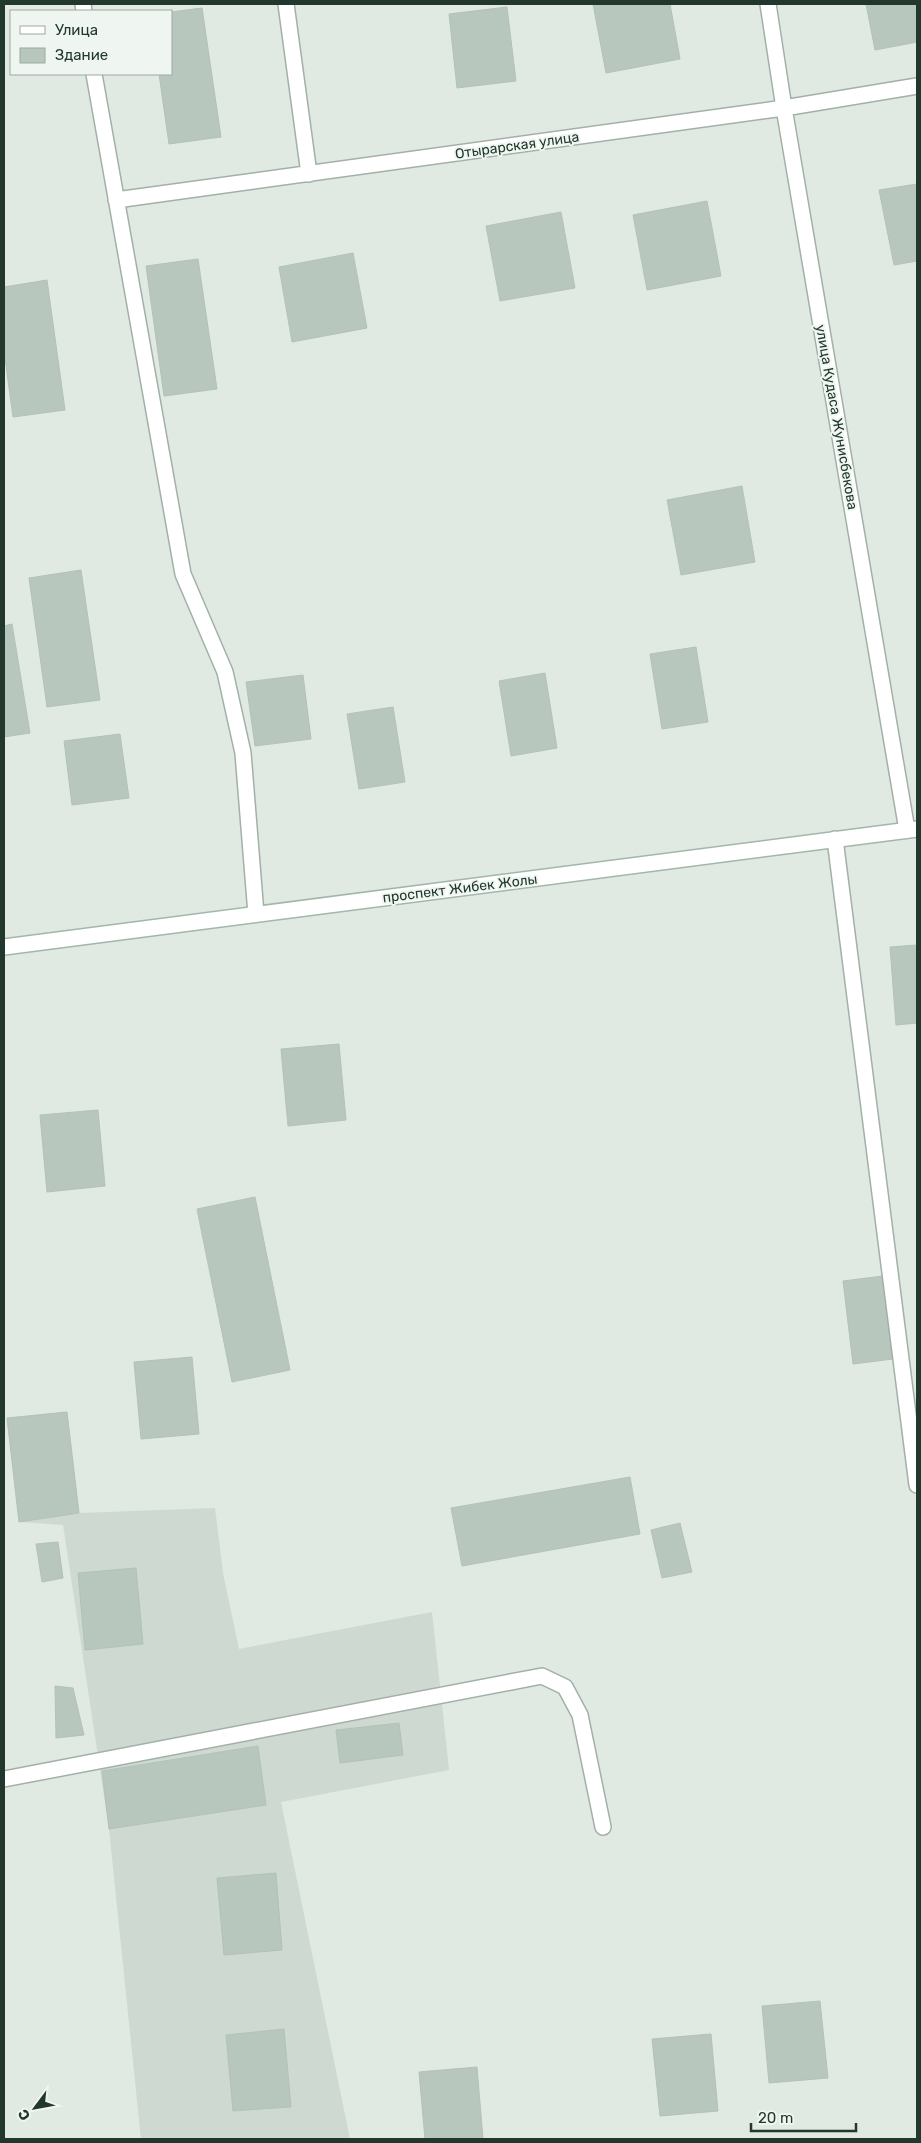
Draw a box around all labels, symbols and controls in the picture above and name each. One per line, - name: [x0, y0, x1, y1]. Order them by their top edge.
- legend: [10, 10, 172, 75]
- text: Улица: [55, 21, 98, 39]
- text: Здание: [55, 46, 108, 64]
- street label: Отырарская улица: [454, 128, 580, 163]
- street label: улица Кудаса Жунисбекова: [812, 323, 861, 511]
- street label: проспект Жибек Жолы: [382, 871, 538, 906]
- north arrow: [10, 2083, 60, 2133]
- scale bar: [751, 2100, 856, 2132]
- text: С: [14, 2106, 34, 2123]
- text: 20 m: [758, 2109, 793, 2127]

